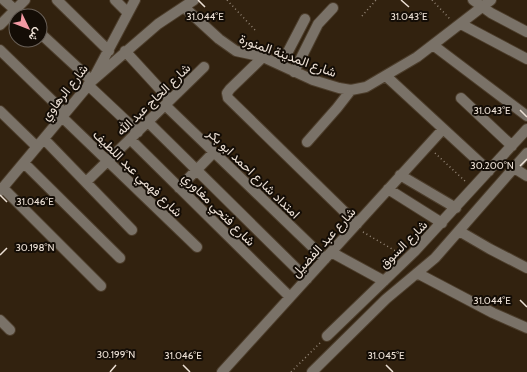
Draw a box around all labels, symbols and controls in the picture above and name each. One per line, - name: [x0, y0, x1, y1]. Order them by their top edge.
- north arrow: [8, 8, 48, 48]
- text: 31.044°E: [186, 10, 224, 23]
- text: 31.043°E: [390, 10, 428, 23]
- text: ش: [26, 25, 45, 44]
- street label: شارع المدينة المنورة: [237, 30, 339, 82]
- street label: شارع الحاج عبد الله: [112, 59, 195, 140]
- street label: شارع الرهاوي: [37, 61, 93, 125]
- text: 31.043°E: [473, 104, 511, 117]
- street label: امتداد شارع احمد ابو بكر: [202, 124, 304, 223]
- street label: شارع فهمي عبد اللطيف: [88, 126, 186, 222]
- text: 30.200°N: [470, 159, 514, 172]
- street label: شارع فتحي مغاوري: [177, 169, 259, 251]
- text: 31.046°E: [16, 195, 54, 208]
- street label: شارع عبد الفضيل: [287, 204, 360, 282]
- street label: شارع السوق: [376, 217, 432, 273]
- text: 30.198°N: [15, 241, 55, 254]
- text: 31.044°E: [473, 294, 511, 307]
- text: 30.199°N: [97, 348, 135, 361]
- text: 31.046°E: [164, 349, 202, 362]
- text: 31.045°E: [367, 349, 405, 362]

